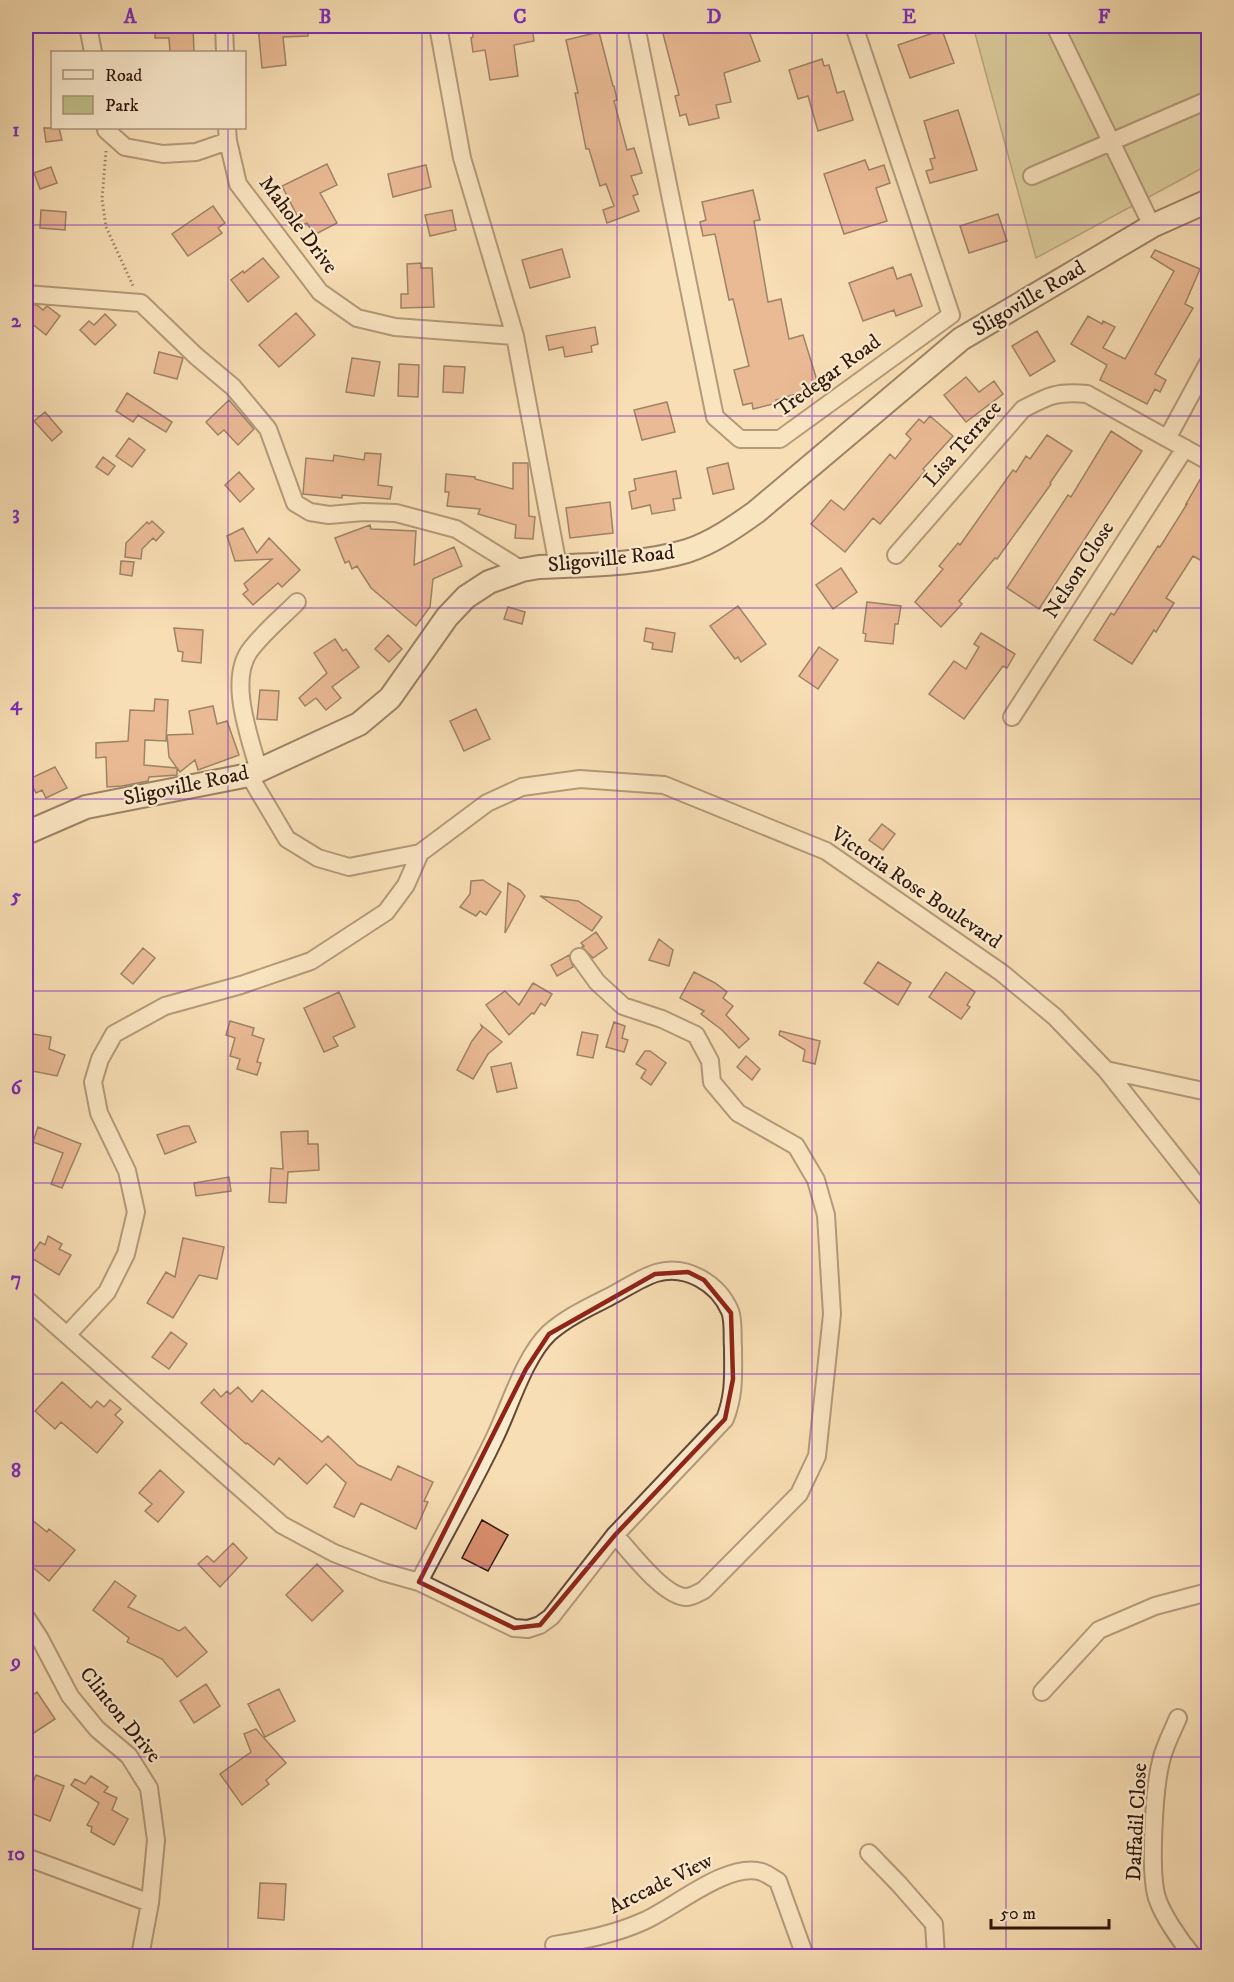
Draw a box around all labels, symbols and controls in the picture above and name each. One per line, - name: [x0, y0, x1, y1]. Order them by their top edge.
- text: A: [123, 5, 138, 30]
- text: B: [319, 5, 331, 30]
- text: C: [513, 5, 527, 30]
- text: D: [707, 5, 722, 30]
- text: E: [902, 5, 916, 30]
- text: F: [1098, 5, 1111, 30]
- legend: [51, 51, 246, 129]
- text: Road: [105, 65, 142, 87]
- text: Park: [105, 95, 139, 117]
- text: 1: [12, 118, 20, 143]
- street label: Mahole Drive: [253, 171, 343, 279]
- street label: Sligoville Road: [968, 255, 1091, 343]
- text: 2: [11, 309, 22, 334]
- street label: Tredegar Road: [770, 329, 886, 423]
- street label: Lisa Terrace: [918, 395, 1008, 492]
- text: 3: [12, 501, 20, 526]
- street label: Nelson Close: [1038, 516, 1120, 623]
- street label: Sligoville Road: [546, 539, 676, 579]
- text: 4: [10, 692, 23, 717]
- street label: Sligoville Road: [121, 760, 251, 812]
- street label: Victoria Rose Boulevard: [825, 821, 1007, 955]
- text: 5: [10, 884, 21, 909]
- text: 6: [11, 1076, 23, 1101]
- text: 7: [11, 1267, 21, 1292]
- text: 8: [11, 1459, 21, 1484]
- text: 9: [9, 1650, 21, 1675]
- street label: Clinton Drive: [73, 1662, 167, 1768]
- street label: Daffadil Close: [1121, 1762, 1153, 1882]
- text: 10: [7, 1842, 25, 1867]
- street label: Arccade View: [605, 1847, 718, 1920]
- scale bar: [991, 1892, 1110, 1930]
- text: 50 m: [1000, 1903, 1036, 1925]

